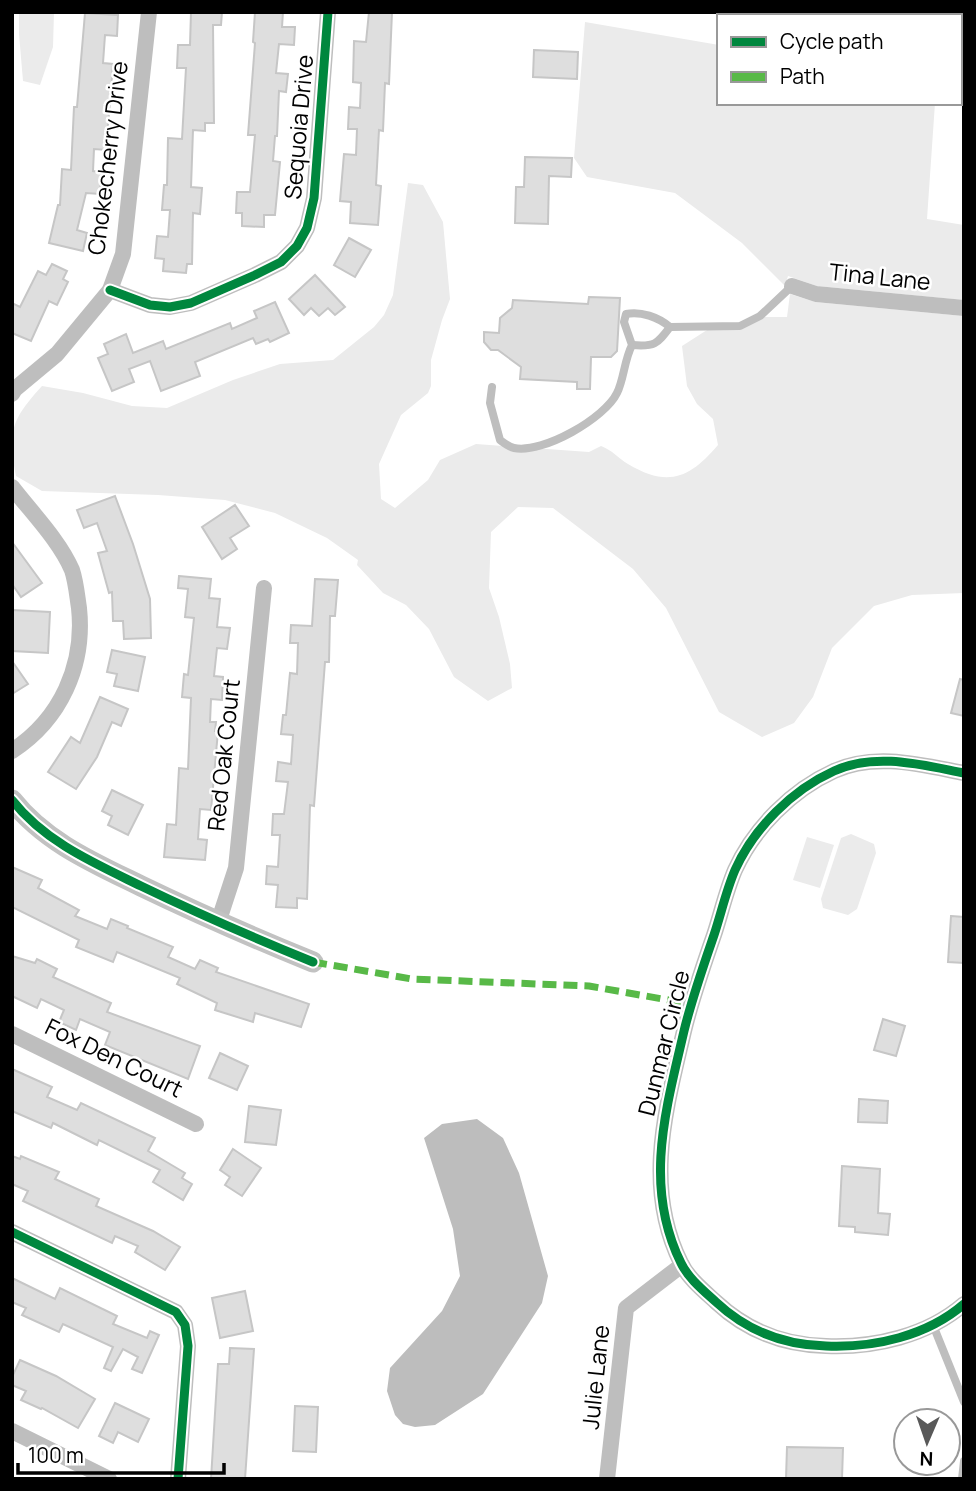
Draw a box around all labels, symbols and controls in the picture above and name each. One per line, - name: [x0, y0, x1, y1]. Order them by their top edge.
- legend: [717, 14, 962, 105]
- text: Cycle path: [780, 27, 883, 55]
- street label: Sequoia Drive: [276, 53, 320, 201]
- street label: Chokecherry Drive: [79, 59, 135, 257]
- text: Path: [780, 62, 825, 90]
- street label: Tina Lane: [828, 255, 932, 297]
- street label: Red Oak Court: [199, 677, 247, 833]
- street label: Dunmar Circle: [629, 967, 697, 1119]
- street label: Fox Den Court: [40, 1010, 189, 1104]
- street label: Julie Lane: [574, 1323, 616, 1431]
- north arrow: [892, 1407, 962, 1477]
- scale bar: [18, 1432, 224, 1476]
- text: 100 m: [28, 1441, 84, 1469]
- text: N: [919, 1446, 934, 1472]

